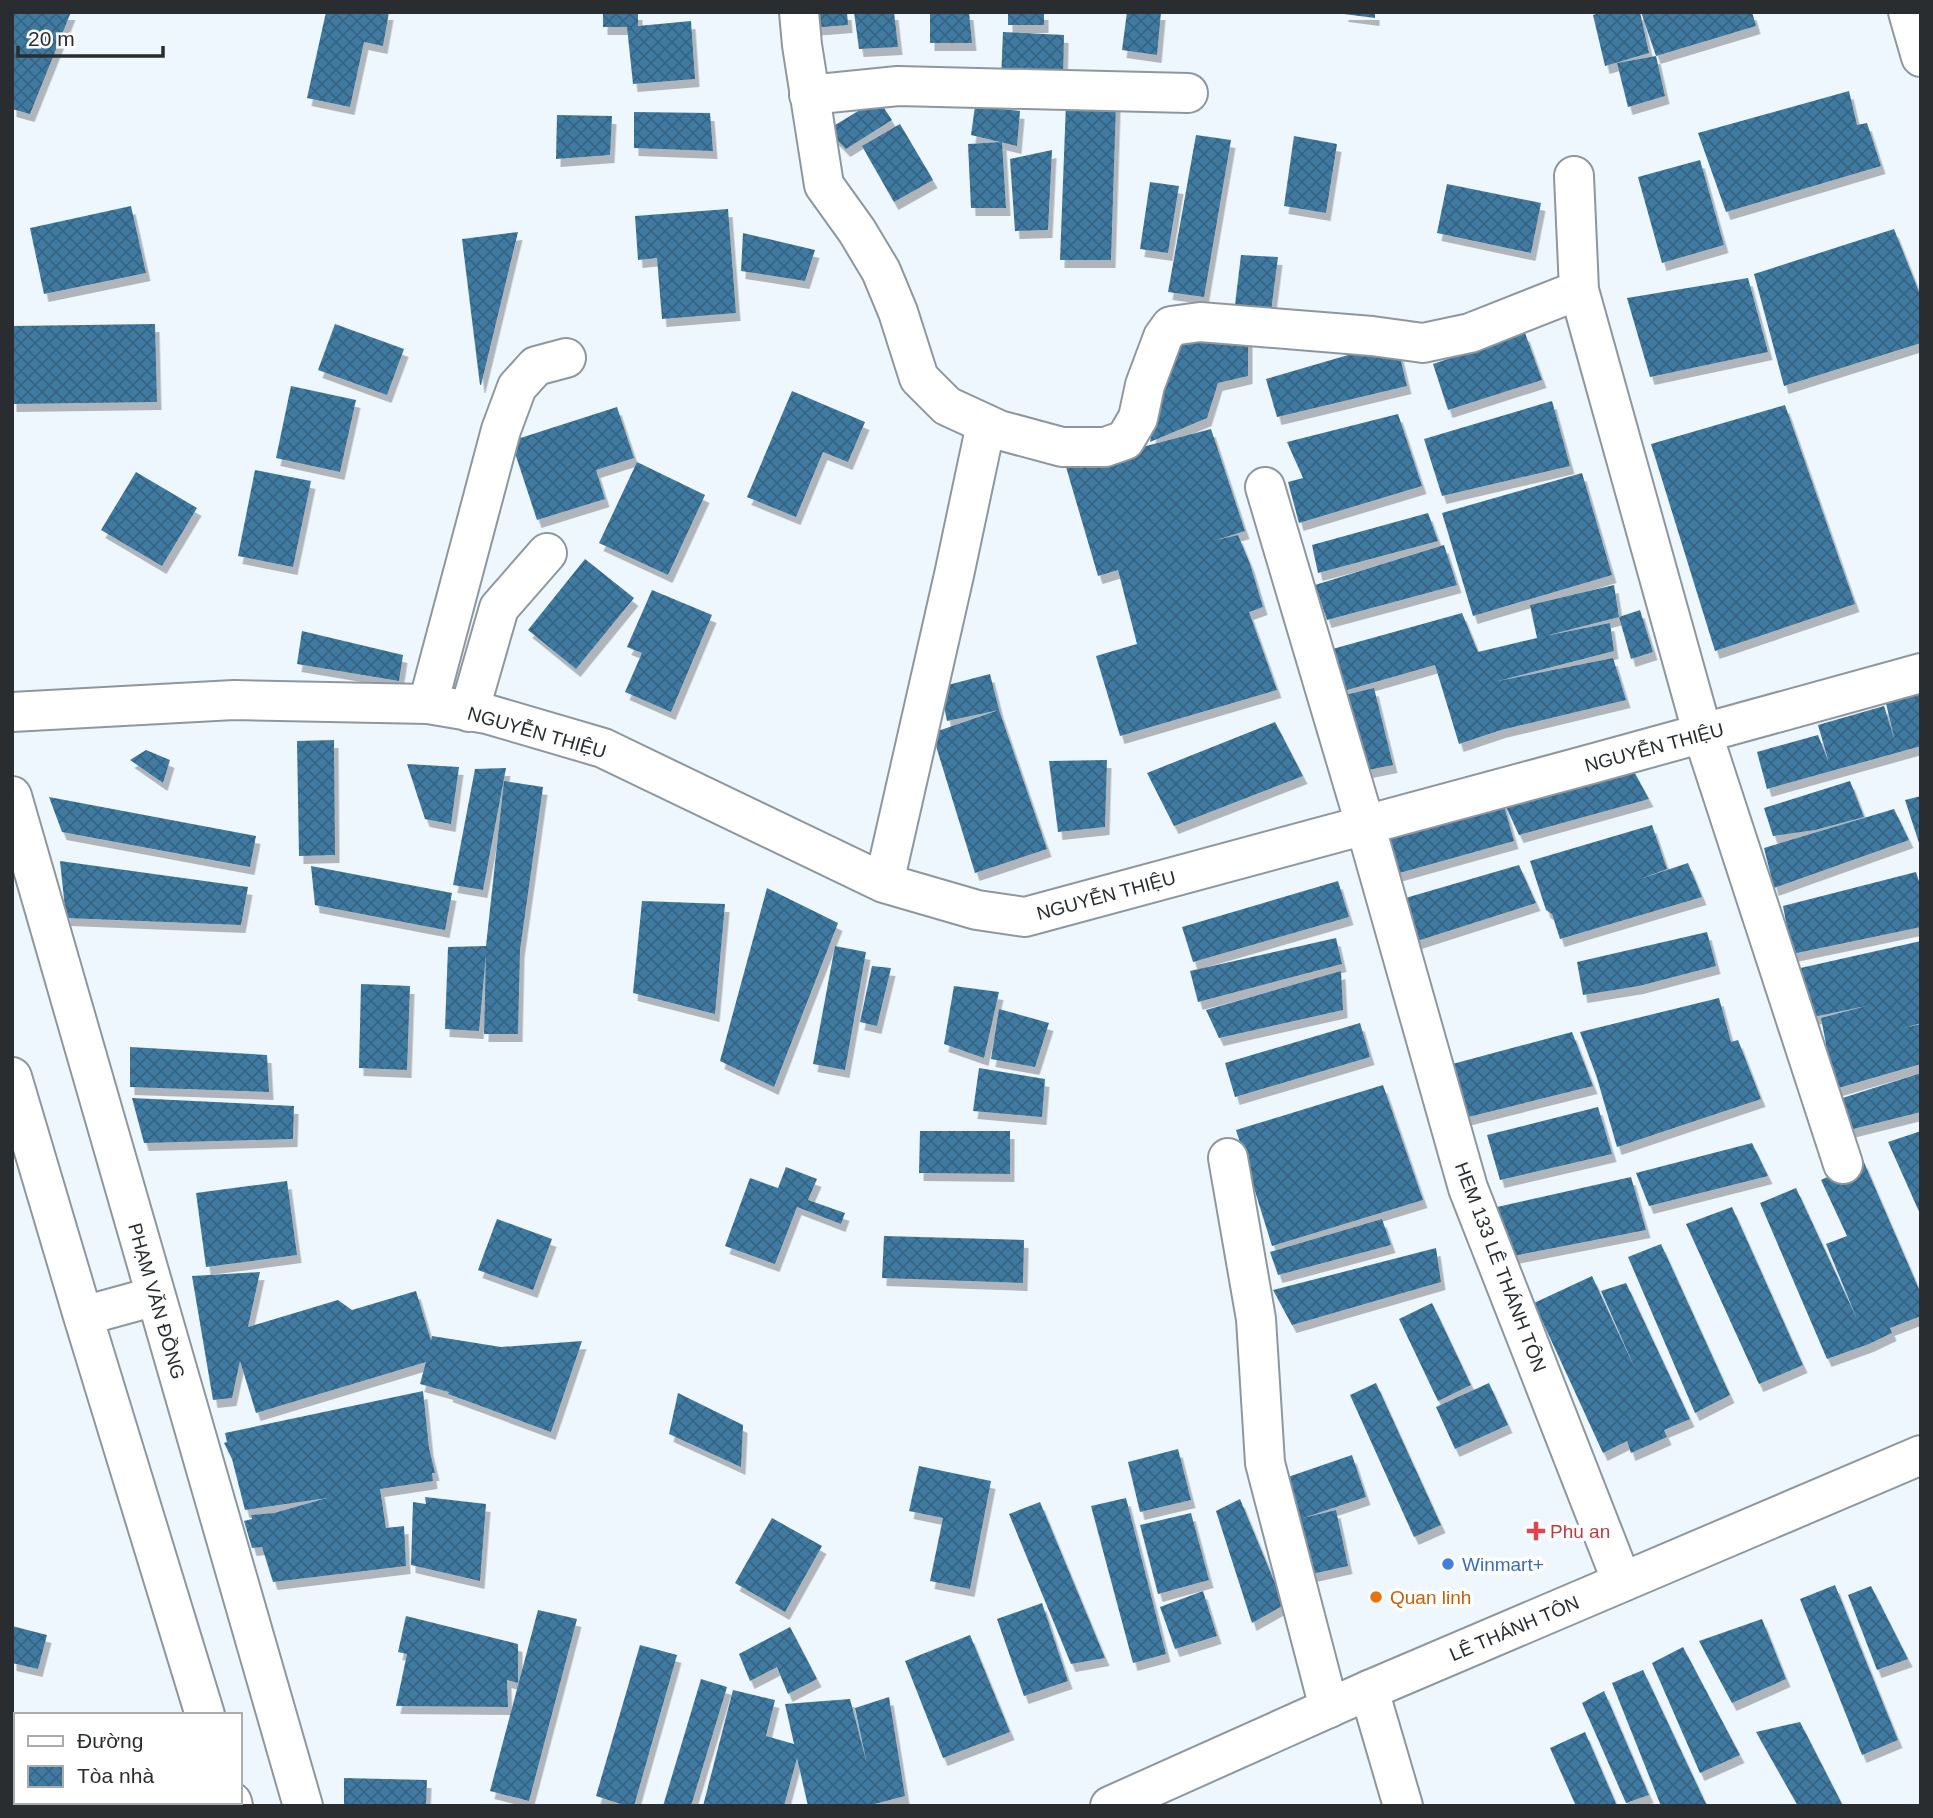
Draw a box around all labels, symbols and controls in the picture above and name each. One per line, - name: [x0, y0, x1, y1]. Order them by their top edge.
- scale bar: [18, 14, 163, 58]
- text: 20 m: [28, 27, 75, 50]
- street label: NGUYỄN THIỆU: [465, 703, 609, 762]
- street label: NGUYỄN THIỆU: [1582, 719, 1726, 776]
- street label: NGUYỄN THIỆU: [1034, 867, 1178, 924]
- street label: HEM 133 LÊ THÁNH TÔN: [1451, 1159, 1550, 1375]
- street label: PHẠM VĂN ĐỒNG: [124, 1221, 189, 1382]
- place label: Phu an: [1550, 1521, 1610, 1542]
- marker: Phu an: [1528, 1523, 1544, 1539]
- place label: Winmart+: [1462, 1554, 1544, 1575]
- marker: Winmart+: [1440, 1556, 1456, 1572]
- place label: Quan linh: [1390, 1587, 1471, 1608]
- marker: Quan linh: [1368, 1589, 1384, 1605]
- street label: LÊ THÁNH TÔN: [1446, 1592, 1582, 1665]
- legend: [14, 1713, 242, 1804]
- text: Đường: [77, 1729, 143, 1752]
- text: Tòa nhà: [77, 1764, 154, 1787]

